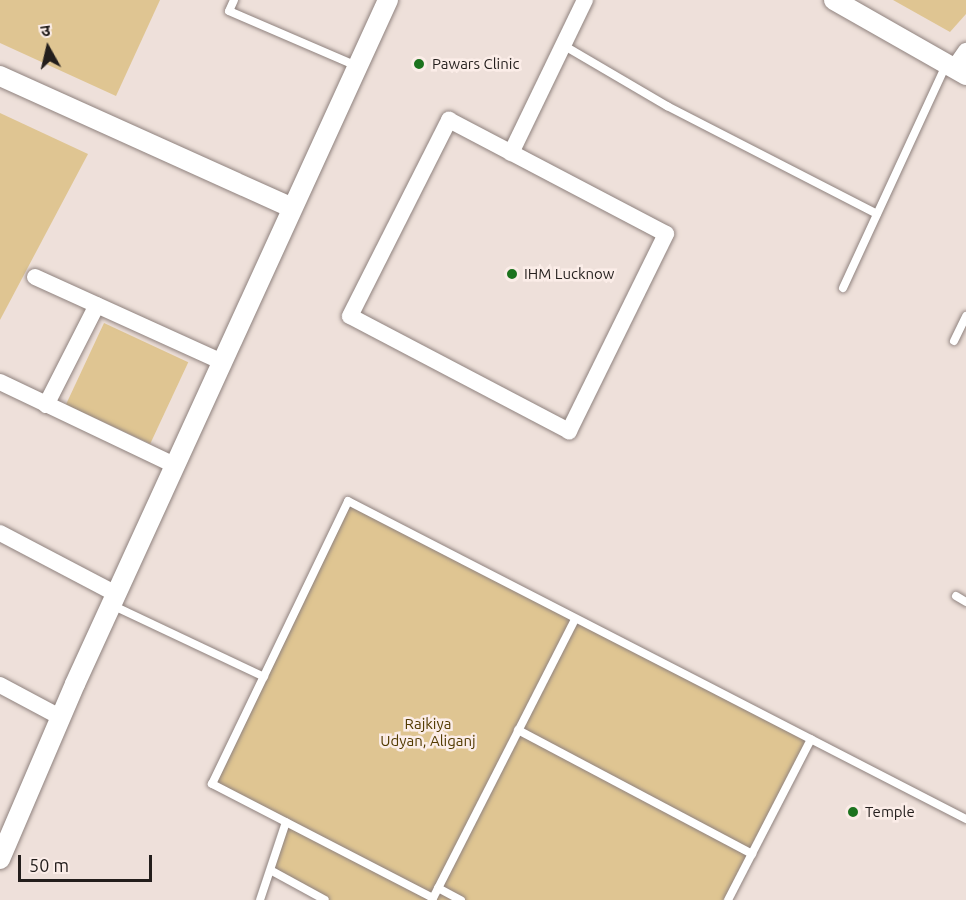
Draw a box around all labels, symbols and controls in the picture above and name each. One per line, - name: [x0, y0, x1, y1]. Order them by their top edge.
- north arrow: [18, 18, 78, 78]
- text: उ: [40, 21, 51, 40]
- marker: Pawars Clinic: [410, 55, 428, 73]
- place label: Pawars Clinic: [432, 55, 519, 73]
- place label: IHM Lucknow: [524, 265, 614, 283]
- marker: IHM Lucknow: [505, 267, 519, 281]
- park label: Rajkiya Udyan, Aliganj: [380, 714, 476, 749]
- place label: Temple: [865, 803, 915, 821]
- marker: Temple: [846, 805, 860, 819]
- scale bar: [21, 843, 154, 881]
- text: 50 m: [29, 855, 69, 875]

